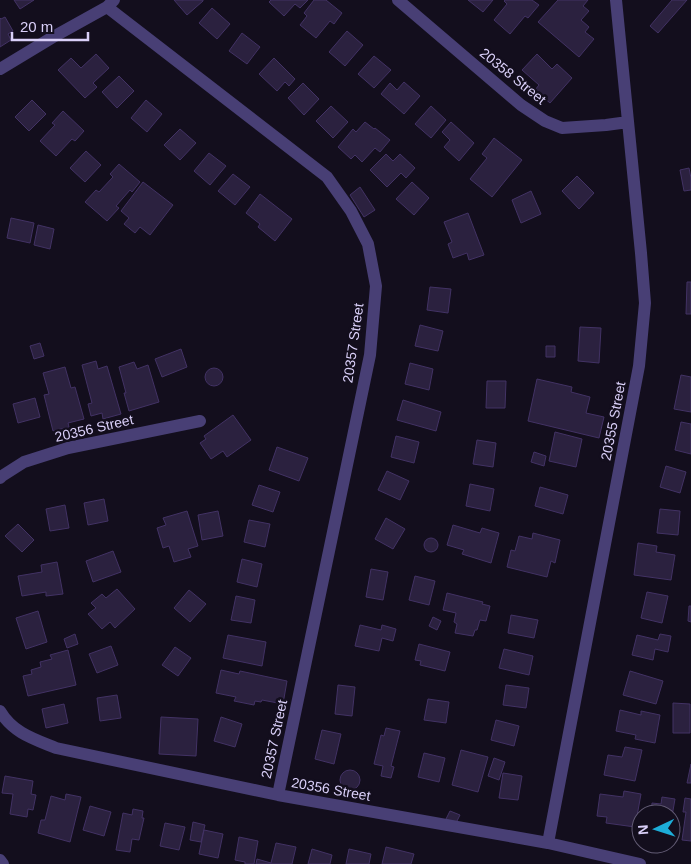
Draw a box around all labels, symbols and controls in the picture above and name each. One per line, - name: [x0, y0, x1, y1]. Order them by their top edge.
- scale bar: [12, 10, 89, 42]
- text: 20 m: [20, 18, 53, 35]
- street label: 20358 Street: [477, 45, 549, 108]
- street label: 20357 Street: [339, 302, 367, 384]
- street label: 20355 Street: [597, 380, 629, 462]
- street label: 20356 Street: [53, 411, 135, 445]
- street label: 20357 Street: [258, 698, 290, 780]
- street label: 20356 Street: [290, 774, 372, 804]
- north arrow: [631, 804, 681, 854]
- text: N: [635, 824, 651, 836]

